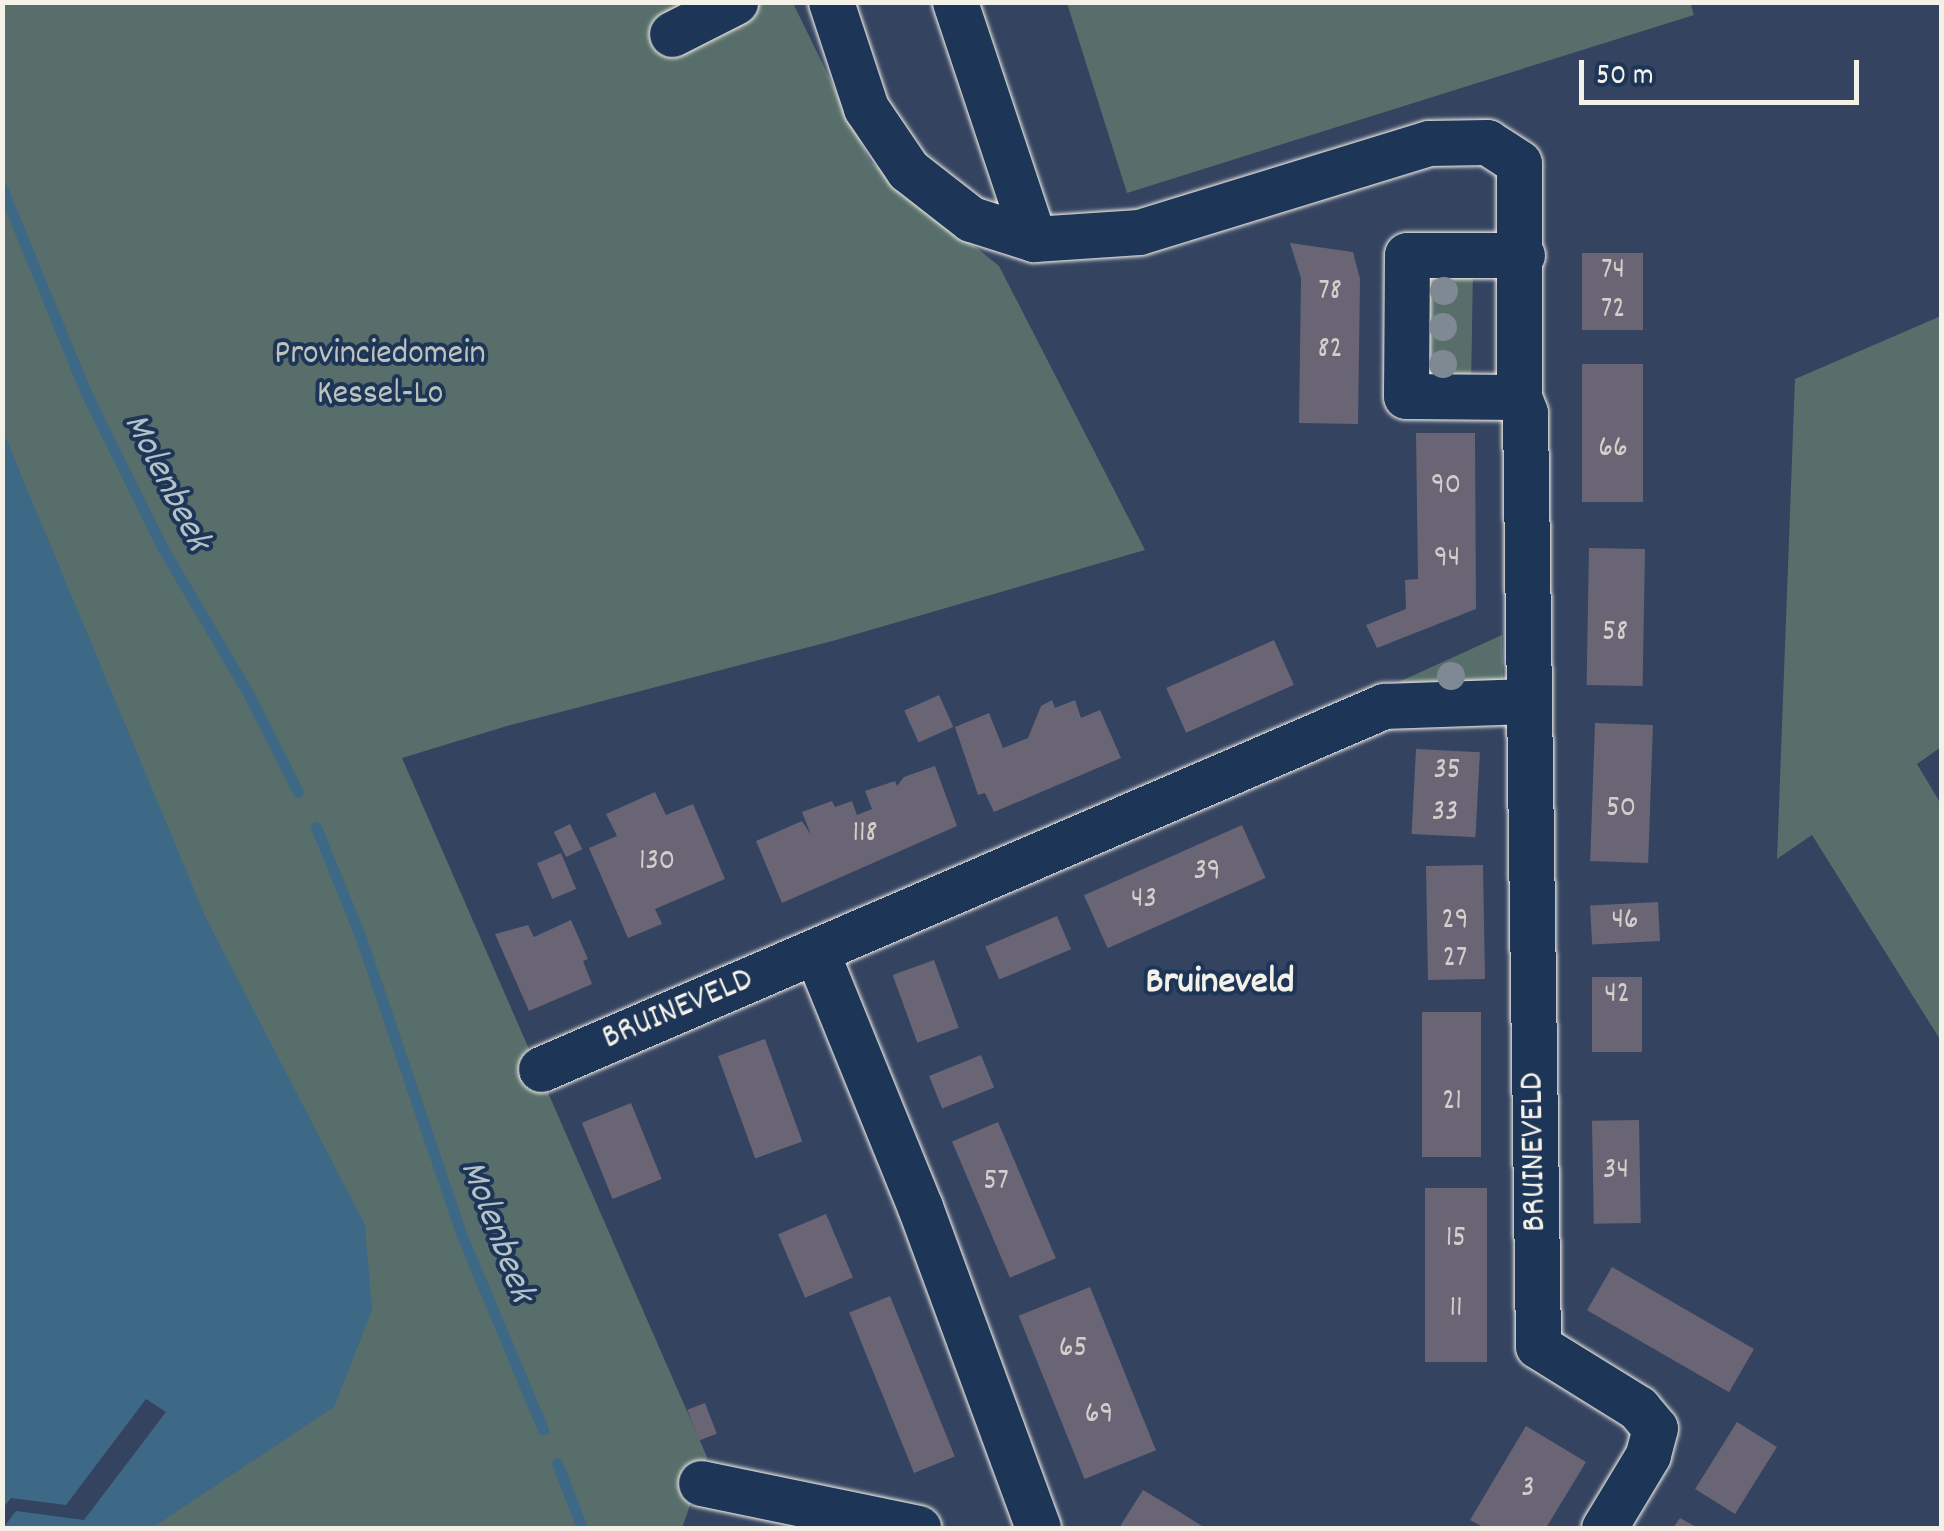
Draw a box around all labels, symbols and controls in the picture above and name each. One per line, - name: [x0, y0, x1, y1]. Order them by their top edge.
- scale bar: [1584, 40, 1864, 102]
- text: 50 m: [1596, 56, 1654, 99]
- house number: 74: [1601, 254, 1625, 290]
- house number: 78: [1318, 275, 1342, 311]
- house number: 72: [1601, 293, 1625, 329]
- house number: 82: [1317, 333, 1343, 369]
- park label: Provinciedomein Kessel-Lo: [274, 334, 486, 416]
- water label: Molenbeek: [111, 407, 219, 559]
- house number: 66: [1598, 432, 1628, 468]
- house number: 90: [1431, 469, 1461, 505]
- house number: 94: [1434, 542, 1460, 578]
- house number: 58: [1602, 616, 1628, 652]
- house number: 35: [1433, 754, 1461, 790]
- house number: 50: [1606, 792, 1636, 828]
- house number: 33: [1432, 796, 1458, 832]
- house number: 118: [852, 817, 878, 853]
- house number: 130: [639, 845, 675, 881]
- house number: 39: [1193, 855, 1221, 891]
- house number: 43: [1131, 883, 1157, 919]
- house number: 29: [1442, 904, 1468, 940]
- house number: 46: [1611, 904, 1639, 940]
- house number: 27: [1443, 942, 1467, 978]
- street label: BRUINEVELD: [596, 959, 760, 1061]
- district label: Bruineveld: [1145, 961, 1295, 1007]
- house number: 42: [1604, 978, 1630, 1014]
- street label: BRUINEVELD: [1513, 1072, 1557, 1232]
- house number: 21: [1442, 1085, 1462, 1121]
- house number: 34: [1603, 1154, 1629, 1190]
- water label: Molenbeek: [447, 1155, 543, 1309]
- house number: 57: [983, 1165, 1009, 1201]
- house number: 15: [1446, 1222, 1466, 1258]
- house number: 11: [1449, 1292, 1463, 1328]
- house number: 65: [1059, 1332, 1087, 1368]
- house number: 69: [1085, 1398, 1113, 1434]
- house number: 3: [1521, 1472, 1535, 1508]

